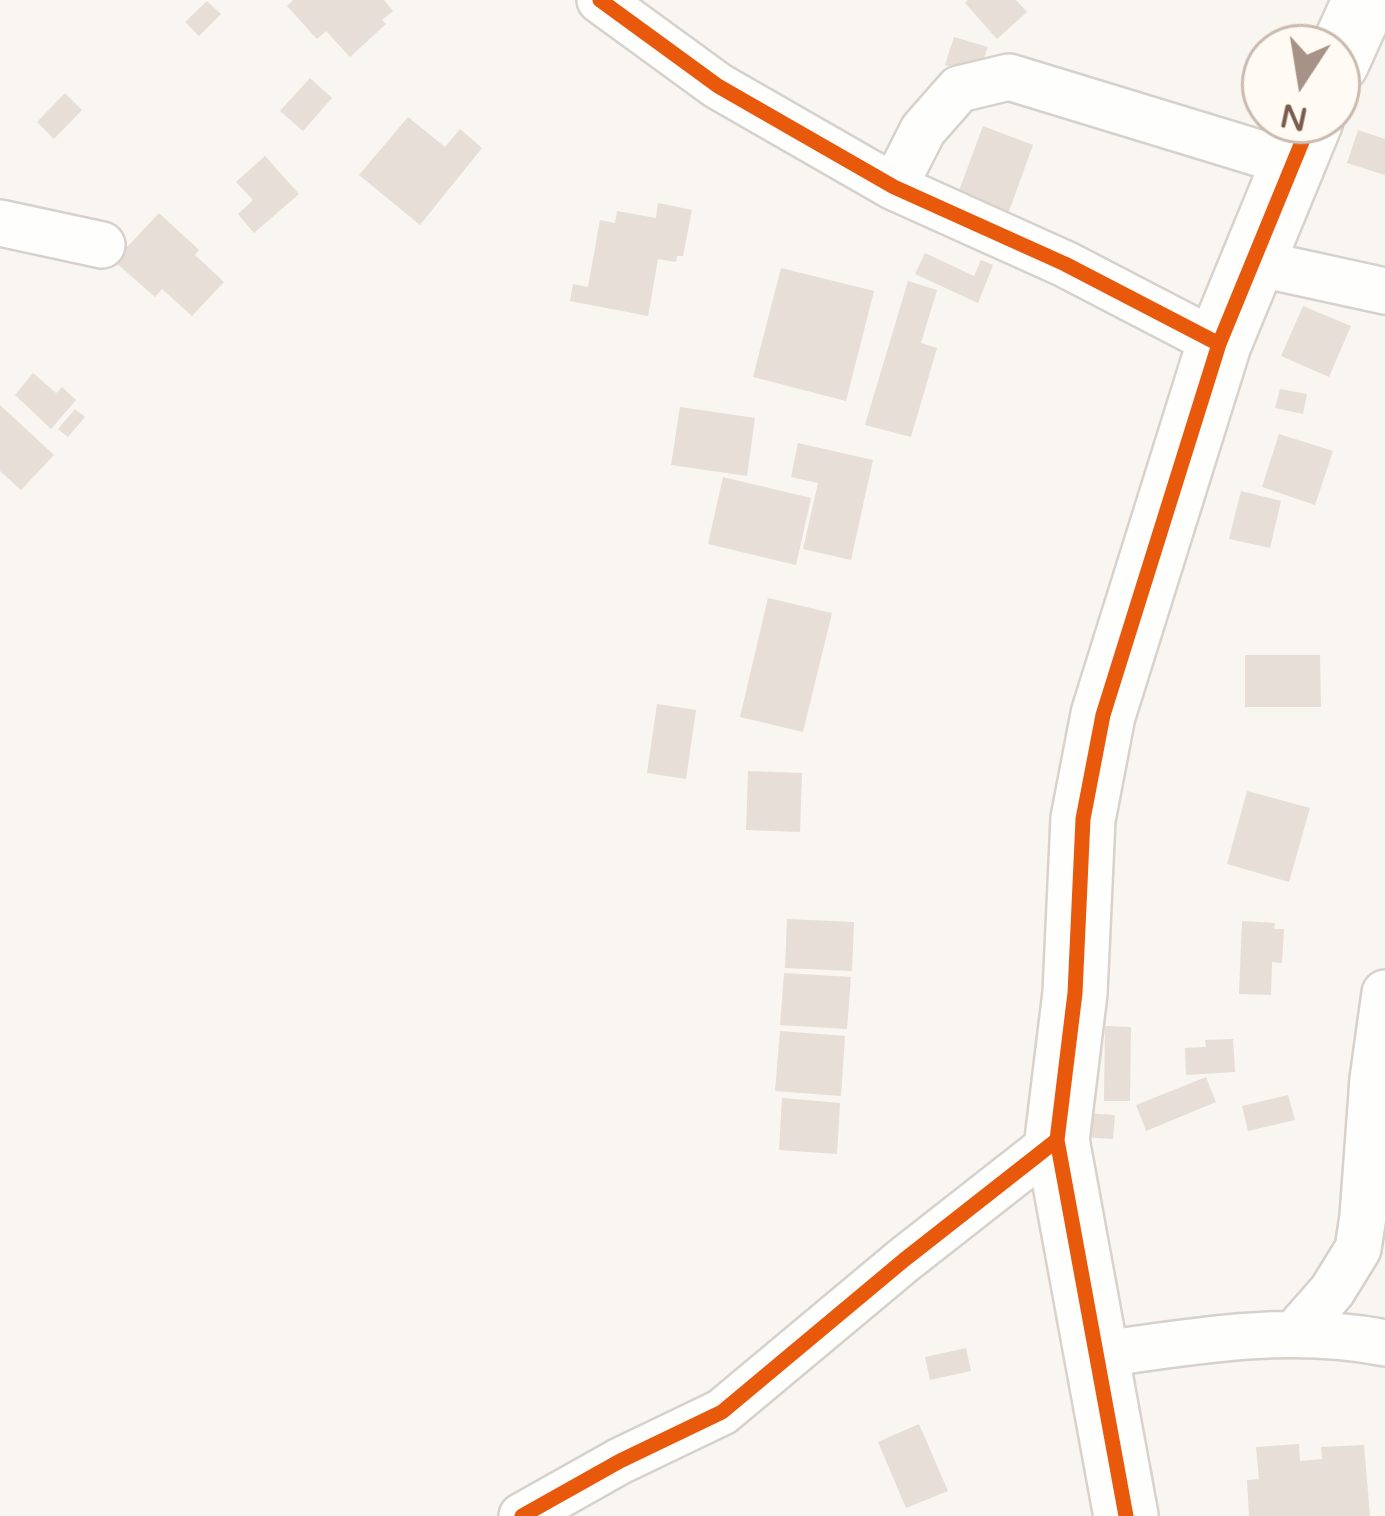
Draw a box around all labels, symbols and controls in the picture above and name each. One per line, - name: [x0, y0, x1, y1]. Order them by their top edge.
- north arrow: [1241, 24, 1361, 144]
- text: N: [1277, 95, 1311, 139]

